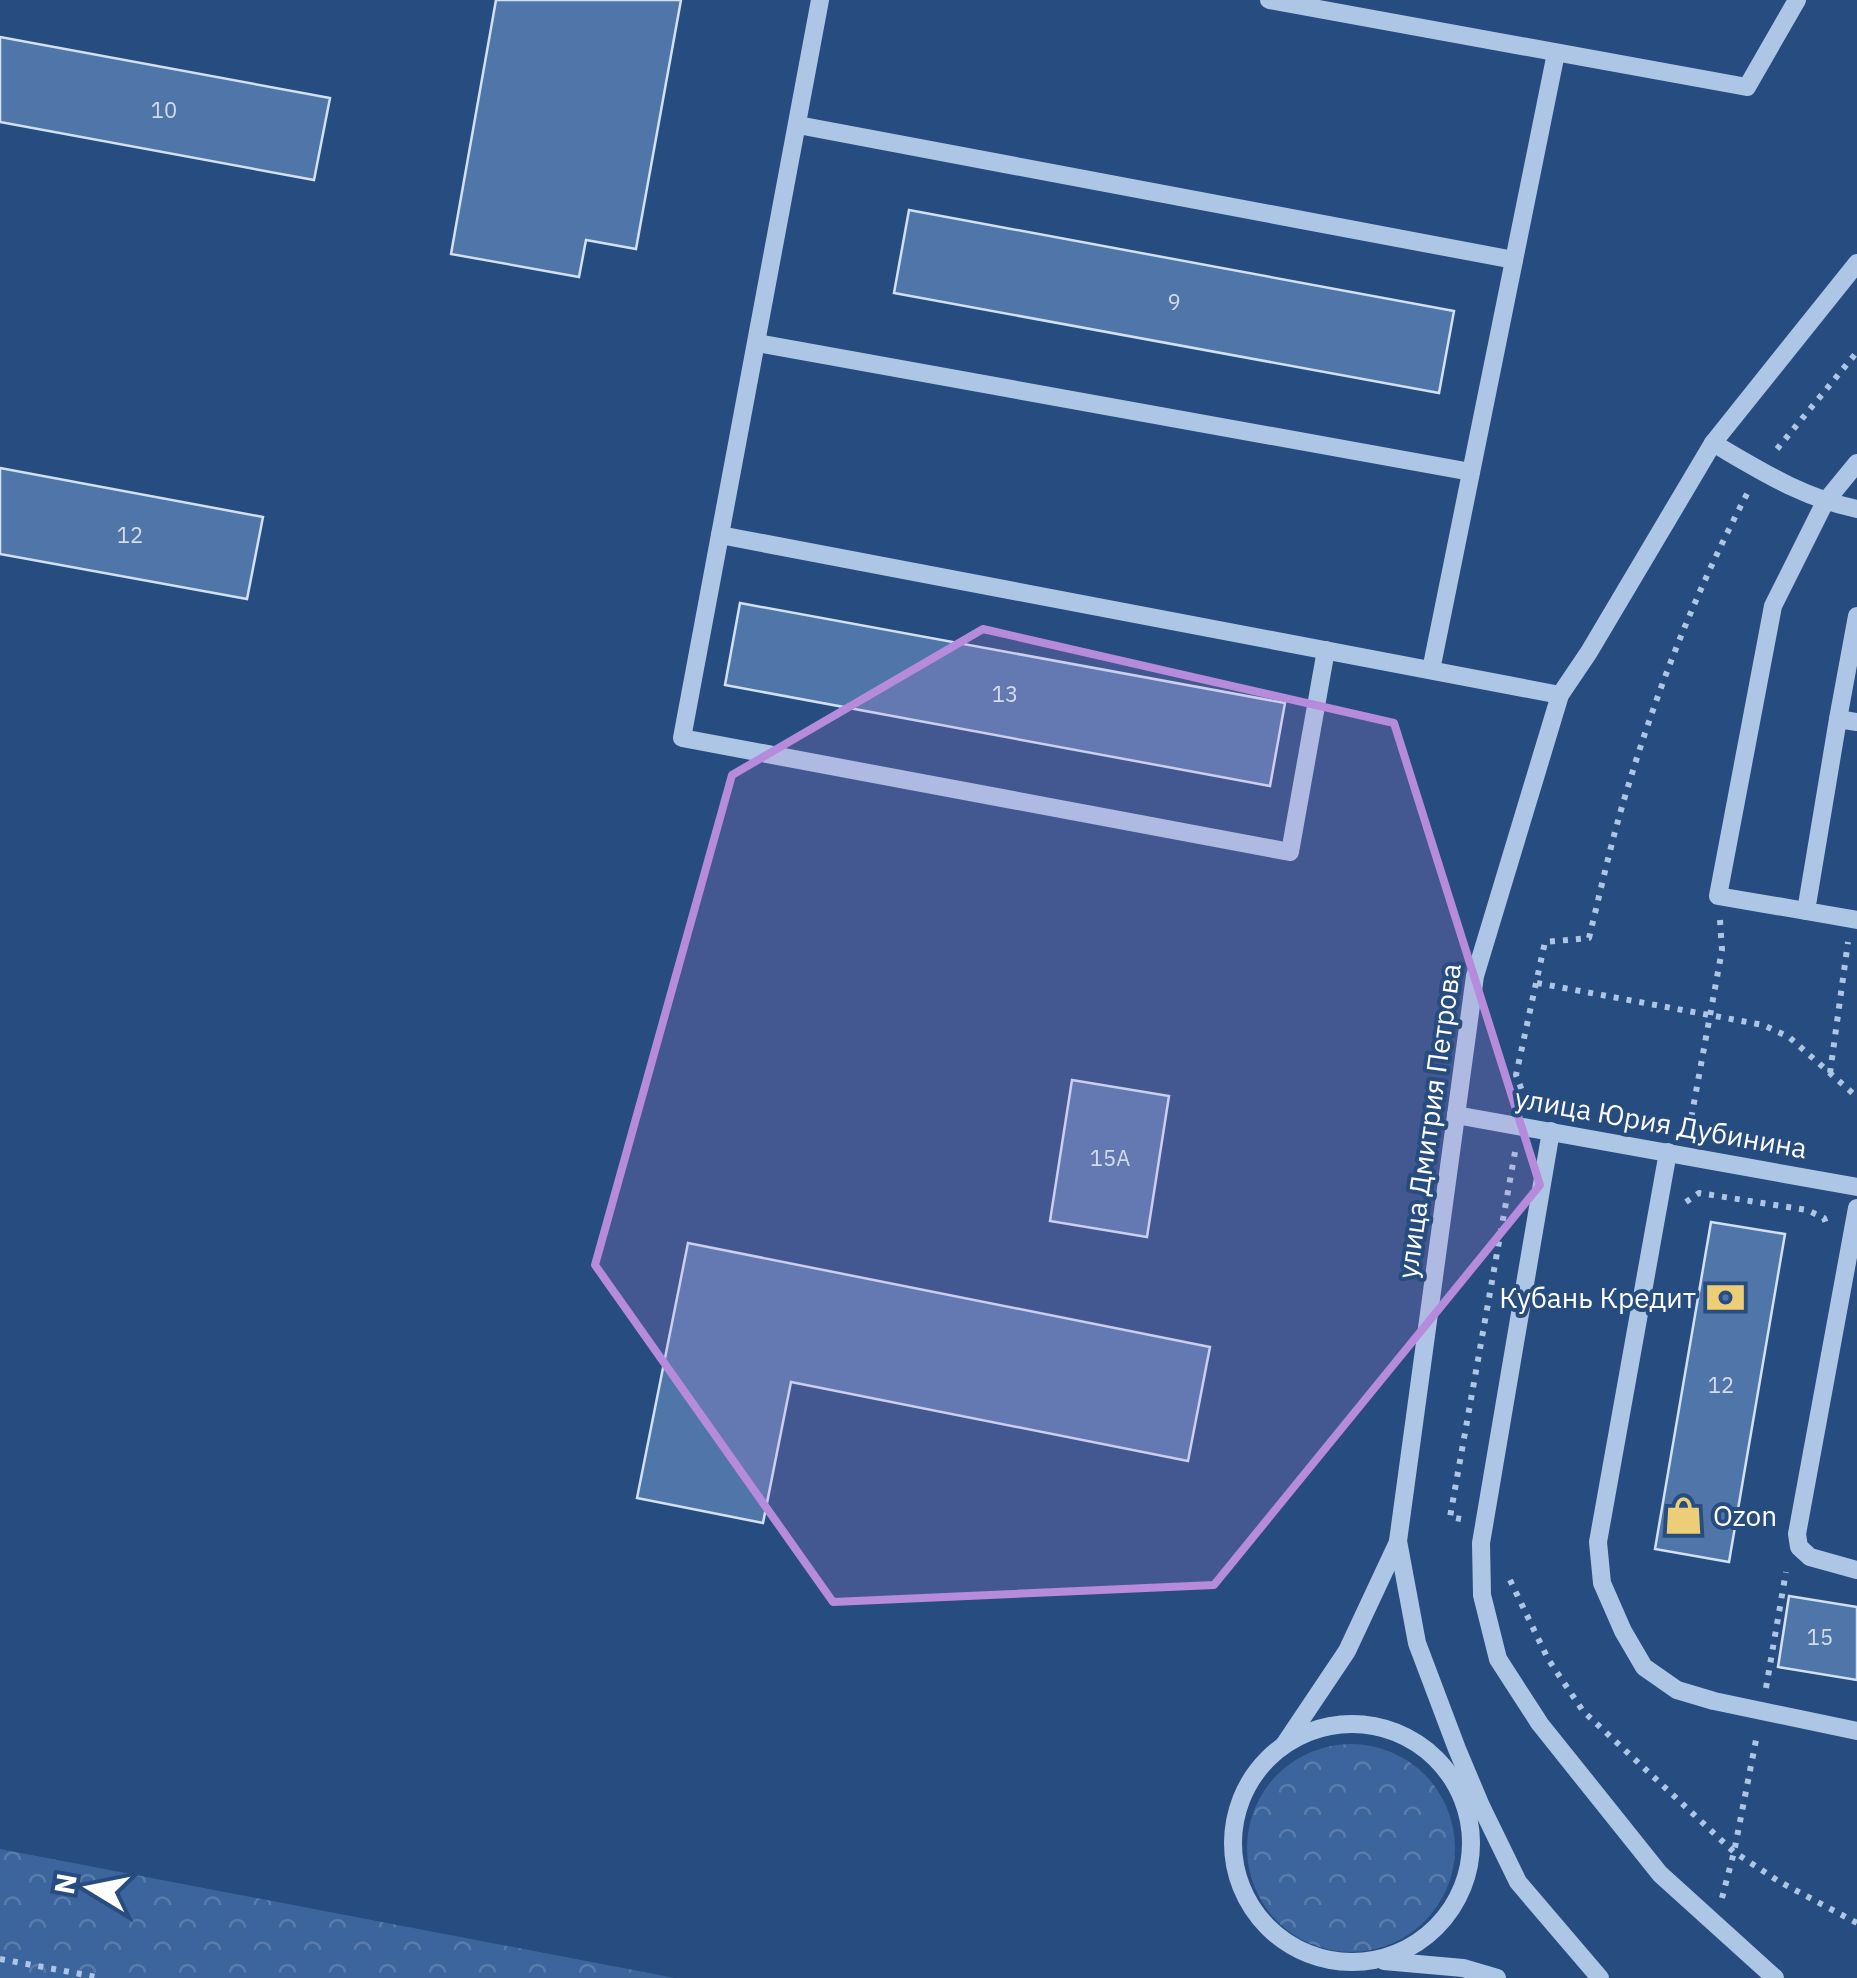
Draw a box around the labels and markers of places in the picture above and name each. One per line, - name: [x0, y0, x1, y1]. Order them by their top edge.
- bank icon: Кубань Кредит: [1705, 1277, 1747, 1319]
- place label: Кубань Кредит: [1499, 1279, 1696, 1316]
- shop icon: Ozon: [1662, 1495, 1704, 1537]
- place label: Ozon: [1713, 1497, 1777, 1534]

